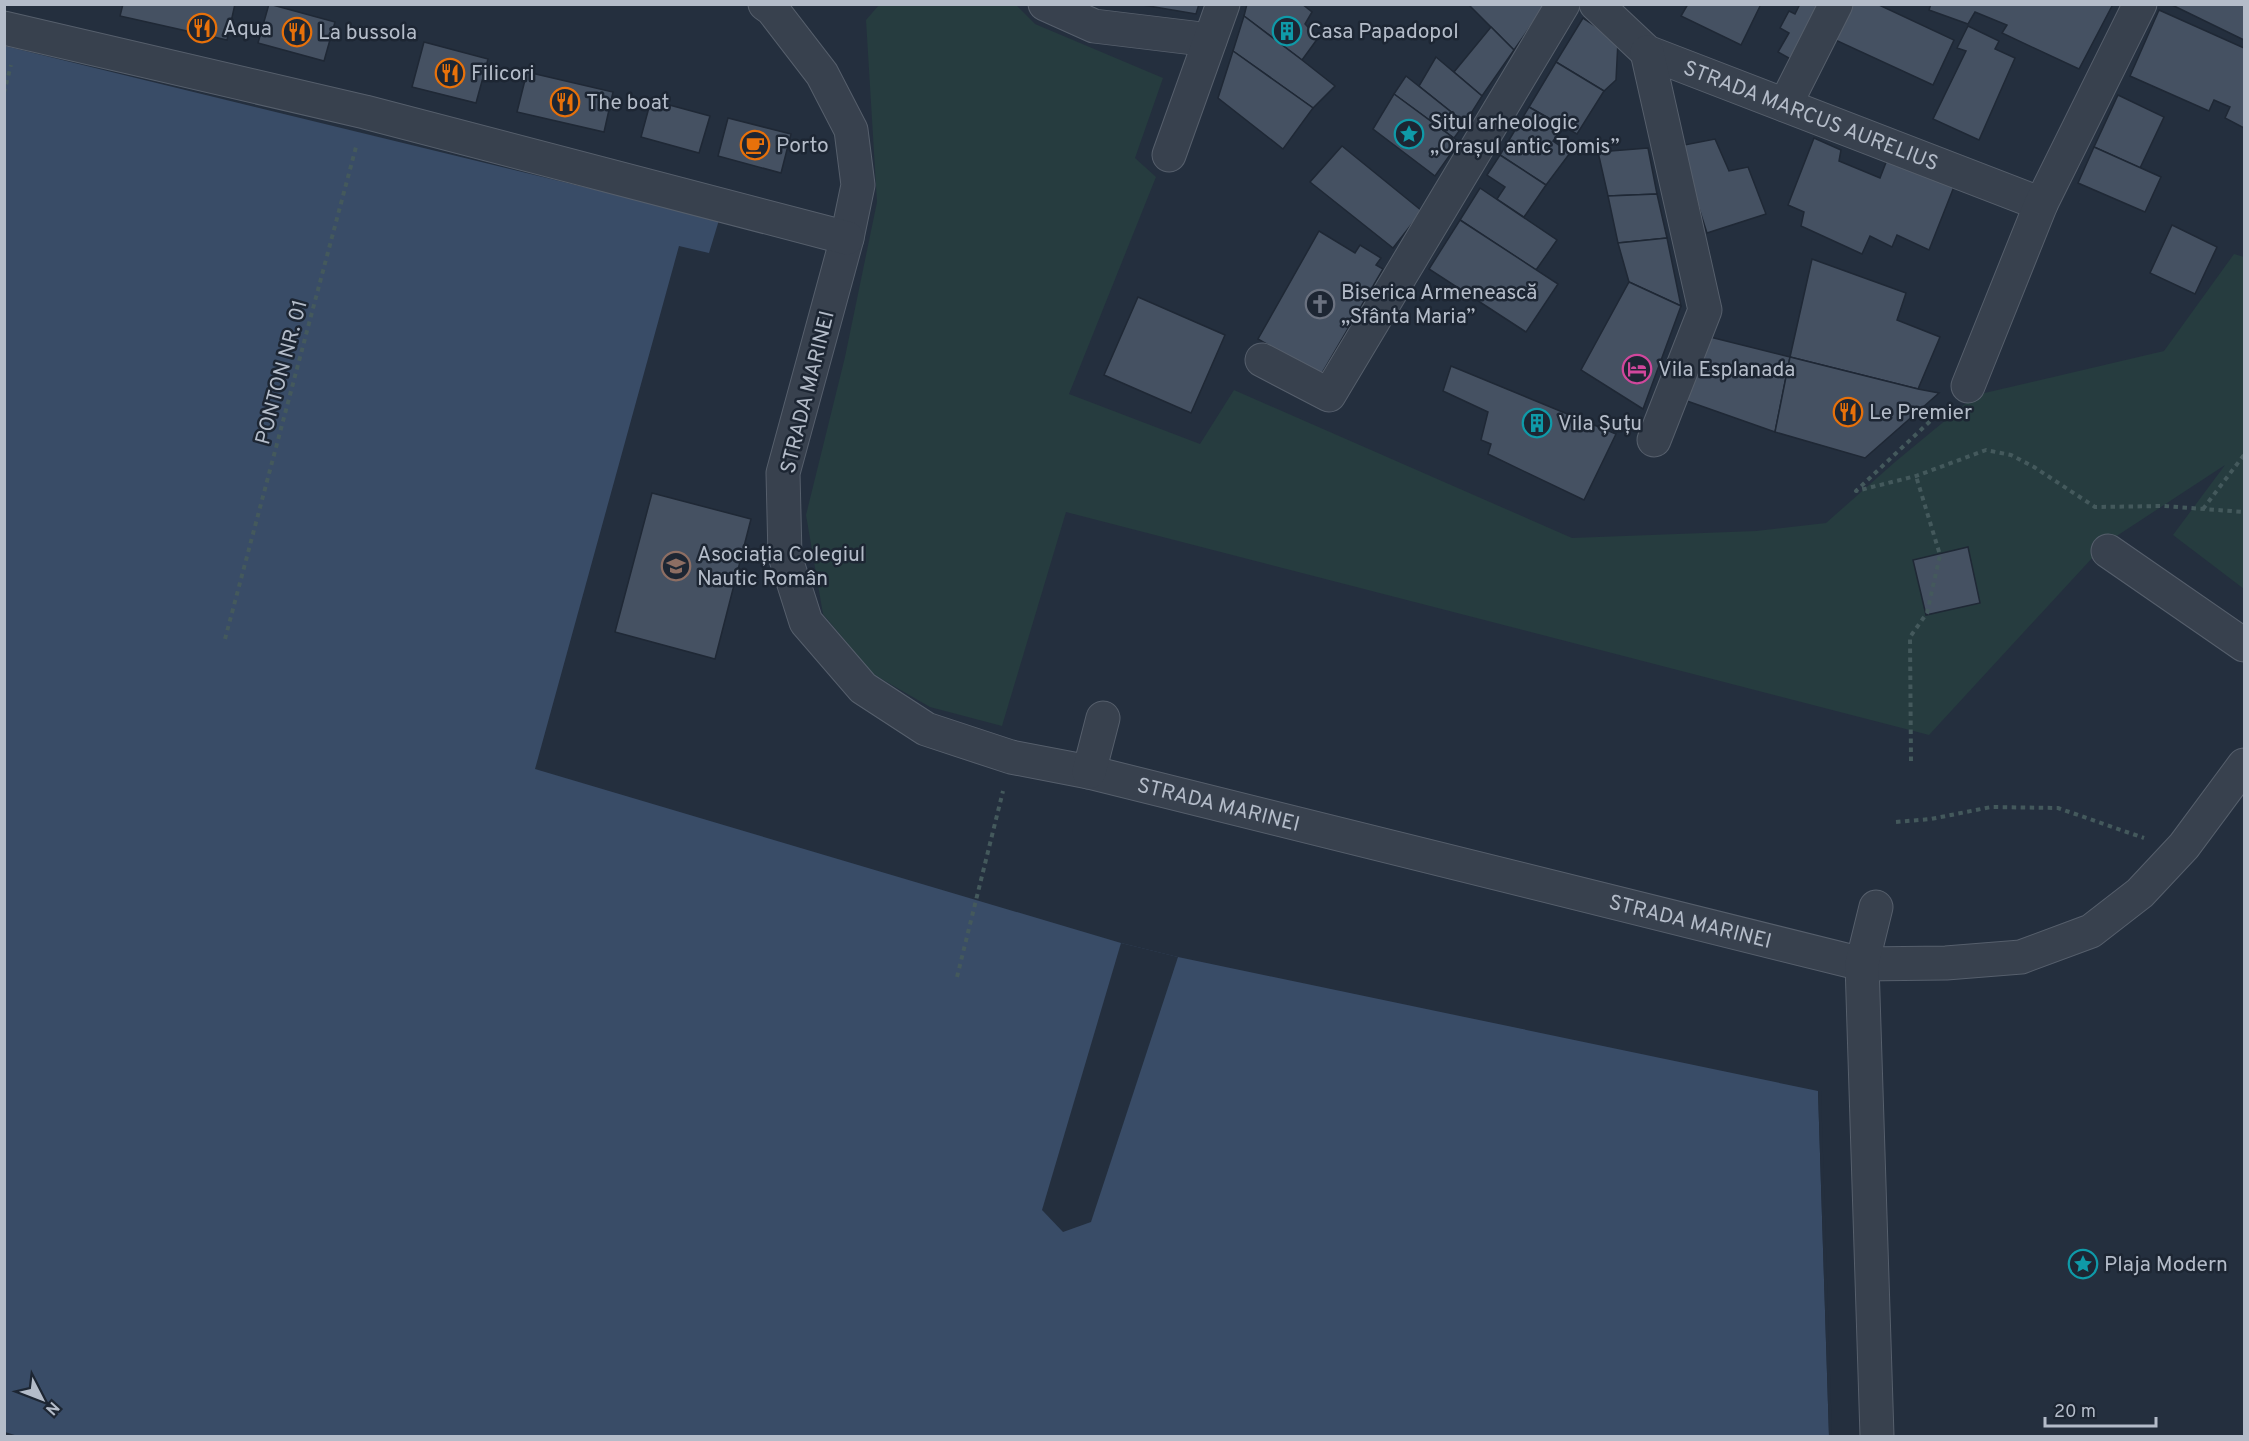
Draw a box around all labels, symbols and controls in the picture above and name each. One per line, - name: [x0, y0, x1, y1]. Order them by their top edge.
- restaurant icon: Aqua: [186, 12, 218, 44]
- building icon: Casa Papadopol: [1271, 15, 1303, 47]
- place label: Aqua: [223, 16, 272, 43]
- restaurant icon: La bussola: [281, 16, 313, 48]
- place label: Casa Papadopol: [1308, 19, 1459, 46]
- place label: La bussola: [318, 20, 417, 47]
- street label: STRADA MARCUS AURELIUS: [1679, 55, 1942, 178]
- restaurant icon: Filicori: [434, 57, 466, 89]
- place label: Filicori: [471, 61, 535, 88]
- restaurant icon: The boat: [549, 86, 581, 118]
- place label: The boat: [586, 90, 669, 117]
- place label: Situl arheologic „Orașul antic Tomis”: [1430, 110, 1620, 161]
- place icon: Situl arheologic „Orașul antic Tomis”: [1393, 118, 1425, 150]
- cafe icon: Porto: [739, 129, 771, 161]
- place label: Porto: [776, 133, 829, 160]
- place label: Biserica Armenească „Sfânta Maria”: [1341, 280, 1537, 331]
- church icon: Biserica Armenească „Sfânta Maria”: [1304, 288, 1336, 320]
- street label: PONTON NR. 01: [250, 297, 315, 448]
- street label: STRADA MARINEI: [775, 308, 842, 476]
- hotel icon: Vila Esplanada: [1621, 353, 1653, 385]
- place label: Vila Esplanada: [1658, 357, 1795, 384]
- restaurant icon: Le Premier: [1832, 396, 1864, 428]
- place label: Le Premier: [1869, 400, 1972, 427]
- building icon: Vila Șuțu: [1521, 407, 1553, 439]
- place label: Vila Șuțu: [1558, 411, 1642, 438]
- place label: Asociația Colegiul Nautic Român: [697, 542, 865, 593]
- school or university icon: Asociația Colegiul Nautic Român: [660, 550, 692, 582]
- street label: STRADA MARINEI: [1134, 772, 1302, 839]
- street label: STRADA MARINEI: [1606, 890, 1774, 956]
- place icon: Plaja Modern: [2067, 1248, 2099, 1280]
- place label: Plaja Modern: [2104, 1252, 2228, 1279]
- north arrow: [12, 1369, 72, 1429]
- scale bar: [2045, 1390, 2156, 1428]
- text: N: [40, 1397, 63, 1419]
- text: 20 m: [2054, 1401, 2096, 1424]

